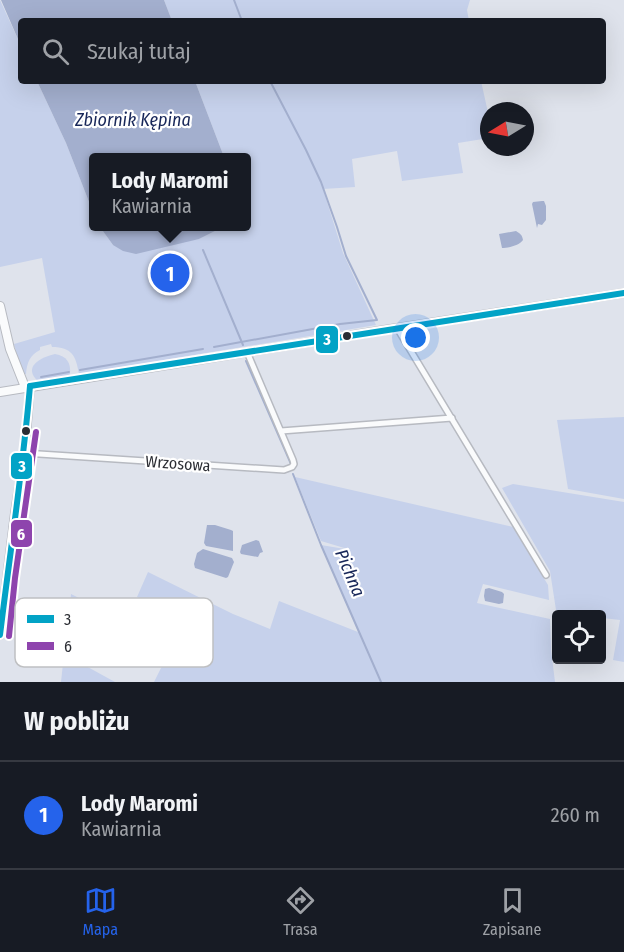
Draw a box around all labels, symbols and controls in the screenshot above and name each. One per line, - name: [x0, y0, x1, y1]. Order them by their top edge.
- search box: [18, 18, 606, 84]
- icon: search: [39, 35, 72, 68]
- text: Szukaj tutaj: [87, 38, 191, 65]
- north arrow: [480, 102, 534, 156]
- water label: Zbiornik Kępina: [74, 109, 191, 131]
- popup: [89, 153, 251, 231]
- text: Lody Maromi: [111, 167, 229, 194]
- text: Kawiarnia: [111, 194, 192, 218]
- pin: 1: [150, 250, 190, 296]
- your location: [401, 323, 430, 352]
- line badge: 3: [315, 325, 339, 354]
- text: 3: [322, 330, 331, 349]
- unlabelled marker: [341, 330, 353, 342]
- unlabelled marker: [20, 425, 32, 437]
- line badge: 3: [10, 452, 33, 480]
- street label: Wrzosowa: [145, 452, 211, 475]
- text: 3: [17, 457, 26, 476]
- line badge: 6: [10, 519, 33, 548]
- text: 6: [17, 525, 25, 544]
- water label: Pichna: [330, 546, 370, 600]
- legend: [15, 598, 213, 667]
- text: 3: [64, 610, 71, 629]
- map controls: [552, 610, 606, 664]
- button: locate: [552, 610, 606, 664]
- text: 6: [64, 637, 72, 656]
- text: W pobliżu: [24, 706, 130, 737]
- text: Lody Maromi: [81, 790, 198, 817]
- text: 1: [39, 803, 48, 827]
- text: 260 m: [551, 803, 600, 827]
- text: Kawiarnia: [81, 817, 161, 841]
- tab: Mapa: [83, 884, 118, 939]
- tab: Trasa: [283, 884, 318, 939]
- tab: Zapisane: [483, 884, 541, 939]

